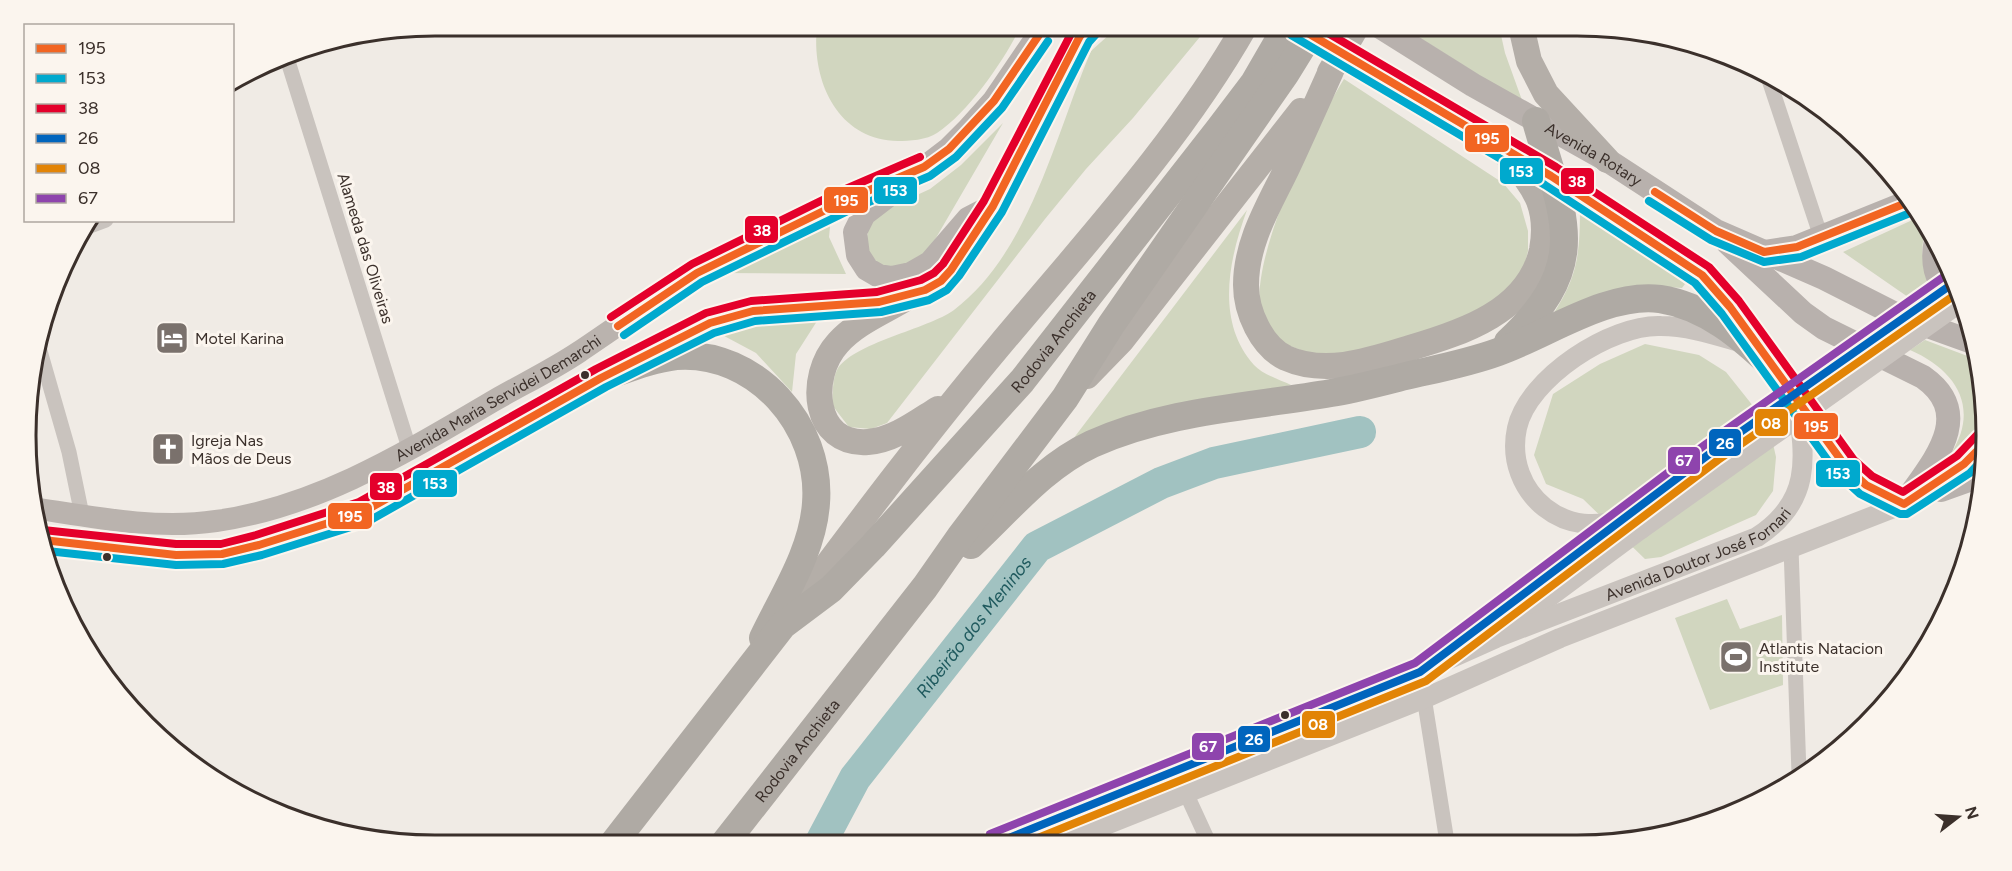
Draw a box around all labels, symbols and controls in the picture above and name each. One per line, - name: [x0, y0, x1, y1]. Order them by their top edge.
- legend: [24, 24, 234, 222]
- text: 195: [78, 37, 106, 59]
- text: 153: [78, 67, 106, 89]
- text: 38: [78, 97, 99, 119]
- street label: Avenida Rotary: [1542, 118, 1646, 191]
- line badge: 195: [1464, 124, 1510, 153]
- text: 26: [78, 127, 98, 149]
- text: 195: [1474, 129, 1500, 148]
- text: 08: [78, 157, 101, 179]
- line badge: 153: [1499, 157, 1544, 185]
- text: 153: [1509, 162, 1534, 181]
- line badge: 38: [1560, 167, 1595, 195]
- street label: Alameda das Oliveiras: [334, 171, 397, 326]
- text: 38: [1568, 172, 1587, 191]
- line badge: 153: [873, 176, 918, 205]
- text: 153: [883, 181, 908, 200]
- line badge: 195: [823, 186, 869, 214]
- text: 67: [78, 187, 98, 209]
- text: 195: [833, 191, 859, 210]
- line badge: 38: [744, 215, 779, 244]
- text: 38: [753, 221, 772, 240]
- street label: Rodovia Anchieta: [1007, 286, 1100, 397]
- hotel icon: Motel Karina: [154, 320, 190, 356]
- place label: Motel Karina: [195, 329, 284, 348]
- street label: Avenida Maria Servidei Demarchi: [392, 331, 605, 465]
- unlabelled marker: [579, 369, 591, 381]
- line badge: 08: [1754, 408, 1789, 437]
- line badge: 195: [1793, 412, 1839, 440]
- text: 08: [1761, 414, 1781, 433]
- text: 195: [1803, 417, 1829, 436]
- line badge: 26: [1708, 428, 1742, 457]
- church icon: Igreja Nas Mãos de Deus: [150, 431, 186, 467]
- place label: Igreja Nas Mãos de Deus: [191, 431, 292, 468]
- text: 26: [1716, 434, 1734, 453]
- line badge: 67: [1667, 446, 1701, 475]
- text: 67: [1675, 451, 1693, 470]
- line badge: 153: [1815, 459, 1861, 488]
- text: 153: [1826, 464, 1851, 483]
- line badge: 153: [412, 469, 458, 498]
- line badge: 38: [369, 472, 403, 501]
- text: 153: [423, 474, 448, 493]
- text: 38: [377, 478, 396, 497]
- line badge: 195: [327, 502, 373, 530]
- street label: Avenida Doutor José Fornari: [1603, 504, 1795, 605]
- text: 195: [337, 507, 363, 526]
- unlabelled marker: [101, 551, 113, 563]
- water label: Ribeirão dos Meninos: [912, 551, 1037, 702]
- sports icon: Atlantis Natacion Institute: [1718, 639, 1754, 675]
- place label: Atlantis Natacion Institute: [1759, 639, 1883, 676]
- street label: Rodovia Anchieta: [751, 695, 844, 806]
- unlabelled marker: [1279, 709, 1291, 721]
- line badge: 08: [1301, 710, 1336, 739]
- text: 08: [1308, 715, 1328, 734]
- line badge: 26: [1237, 725, 1271, 753]
- text: 26: [1245, 730, 1263, 749]
- line badge: 67: [1191, 732, 1225, 761]
- text: 67: [1199, 737, 1217, 756]
- north arrow: [1928, 787, 1988, 847]
- text: N: [1961, 804, 1983, 821]

